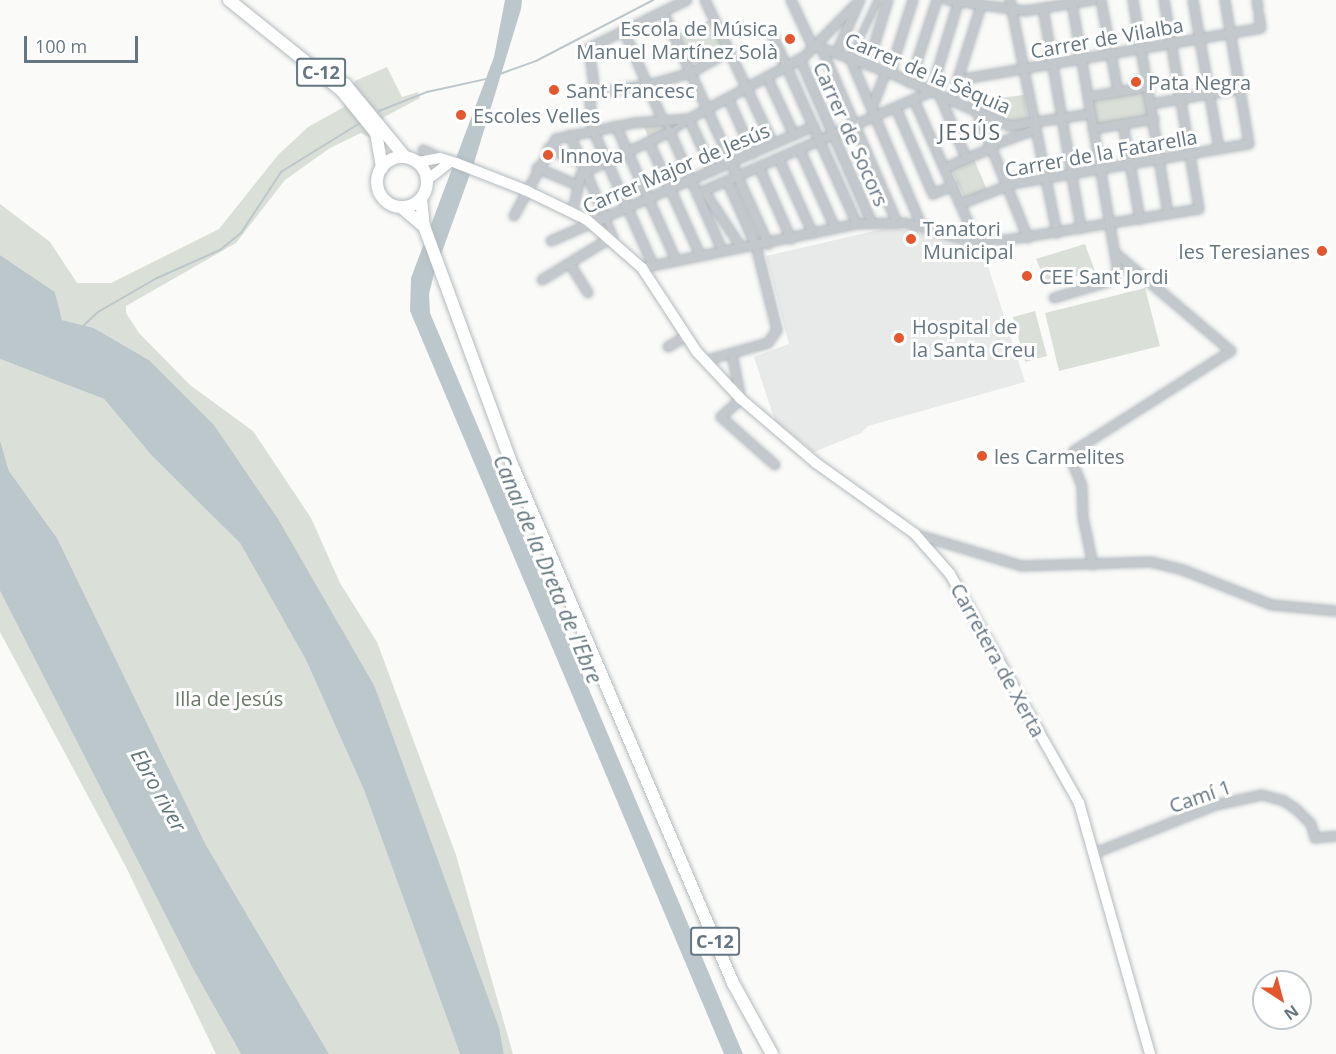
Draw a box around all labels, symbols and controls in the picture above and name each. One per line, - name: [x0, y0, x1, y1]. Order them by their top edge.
- street label: Carrer de Vilalba: [1029, 13, 1185, 63]
- place label: Escola de Música Manuel Martínez Solà: [576, 16, 778, 63]
- scale bar: [27, 24, 141, 62]
- street label: Carrer de la Sèquia: [842, 27, 1014, 119]
- marker: Escola de Música Manuel Martínez Solà: [783, 32, 797, 46]
- text: 100 m: [35, 34, 87, 58]
- road number: C-12: [296, 57, 346, 87]
- street label: Carrer de Socors: [808, 58, 894, 210]
- place label: Pata Negra: [1148, 70, 1251, 94]
- marker: Pata Negra: [1129, 75, 1143, 89]
- place label: Sant Francesc: [566, 78, 694, 102]
- marker: Sant Francesc: [547, 83, 561, 97]
- place label: Escoles Velles: [473, 103, 600, 127]
- marker: Escoles Velles: [454, 108, 468, 122]
- street label: Carrer Major de Jesús: [579, 118, 773, 218]
- district label: JESÚS: [938, 119, 1002, 145]
- street label: Carrer de la Fatarella: [1003, 124, 1199, 182]
- place label: Innova: [560, 143, 623, 167]
- marker: Innova: [541, 148, 555, 162]
- place label: Tanatori Municipal: [923, 216, 1014, 263]
- marker: Tanatori Municipal: [904, 232, 918, 246]
- place label: les Teresianes: [1179, 239, 1310, 263]
- marker: les Teresianes: [1315, 244, 1329, 258]
- place label: CEE Sant Jordi: [1039, 264, 1169, 288]
- marker: CEE Sant Jordi: [1020, 269, 1034, 283]
- place label: Hospital de la Santa Creu: [912, 314, 1035, 361]
- marker: Hospital de la Santa Creu: [890, 329, 908, 347]
- place label: les Carmelites: [994, 444, 1125, 468]
- marker: les Carmelites: [975, 449, 989, 463]
- water label: Canal de la Dreta de l'Ebre: [488, 451, 608, 687]
- street label: Carretera de Xerta: [946, 579, 1050, 741]
- park label: Illa de Jesús: [175, 686, 283, 710]
- water label: Ebro river: [126, 744, 192, 836]
- street label: Camí 1: [1166, 774, 1234, 818]
- road number: C-12: [690, 926, 740, 956]
- north arrow: [1252, 970, 1312, 1030]
- text: N: [1280, 1000, 1303, 1026]

